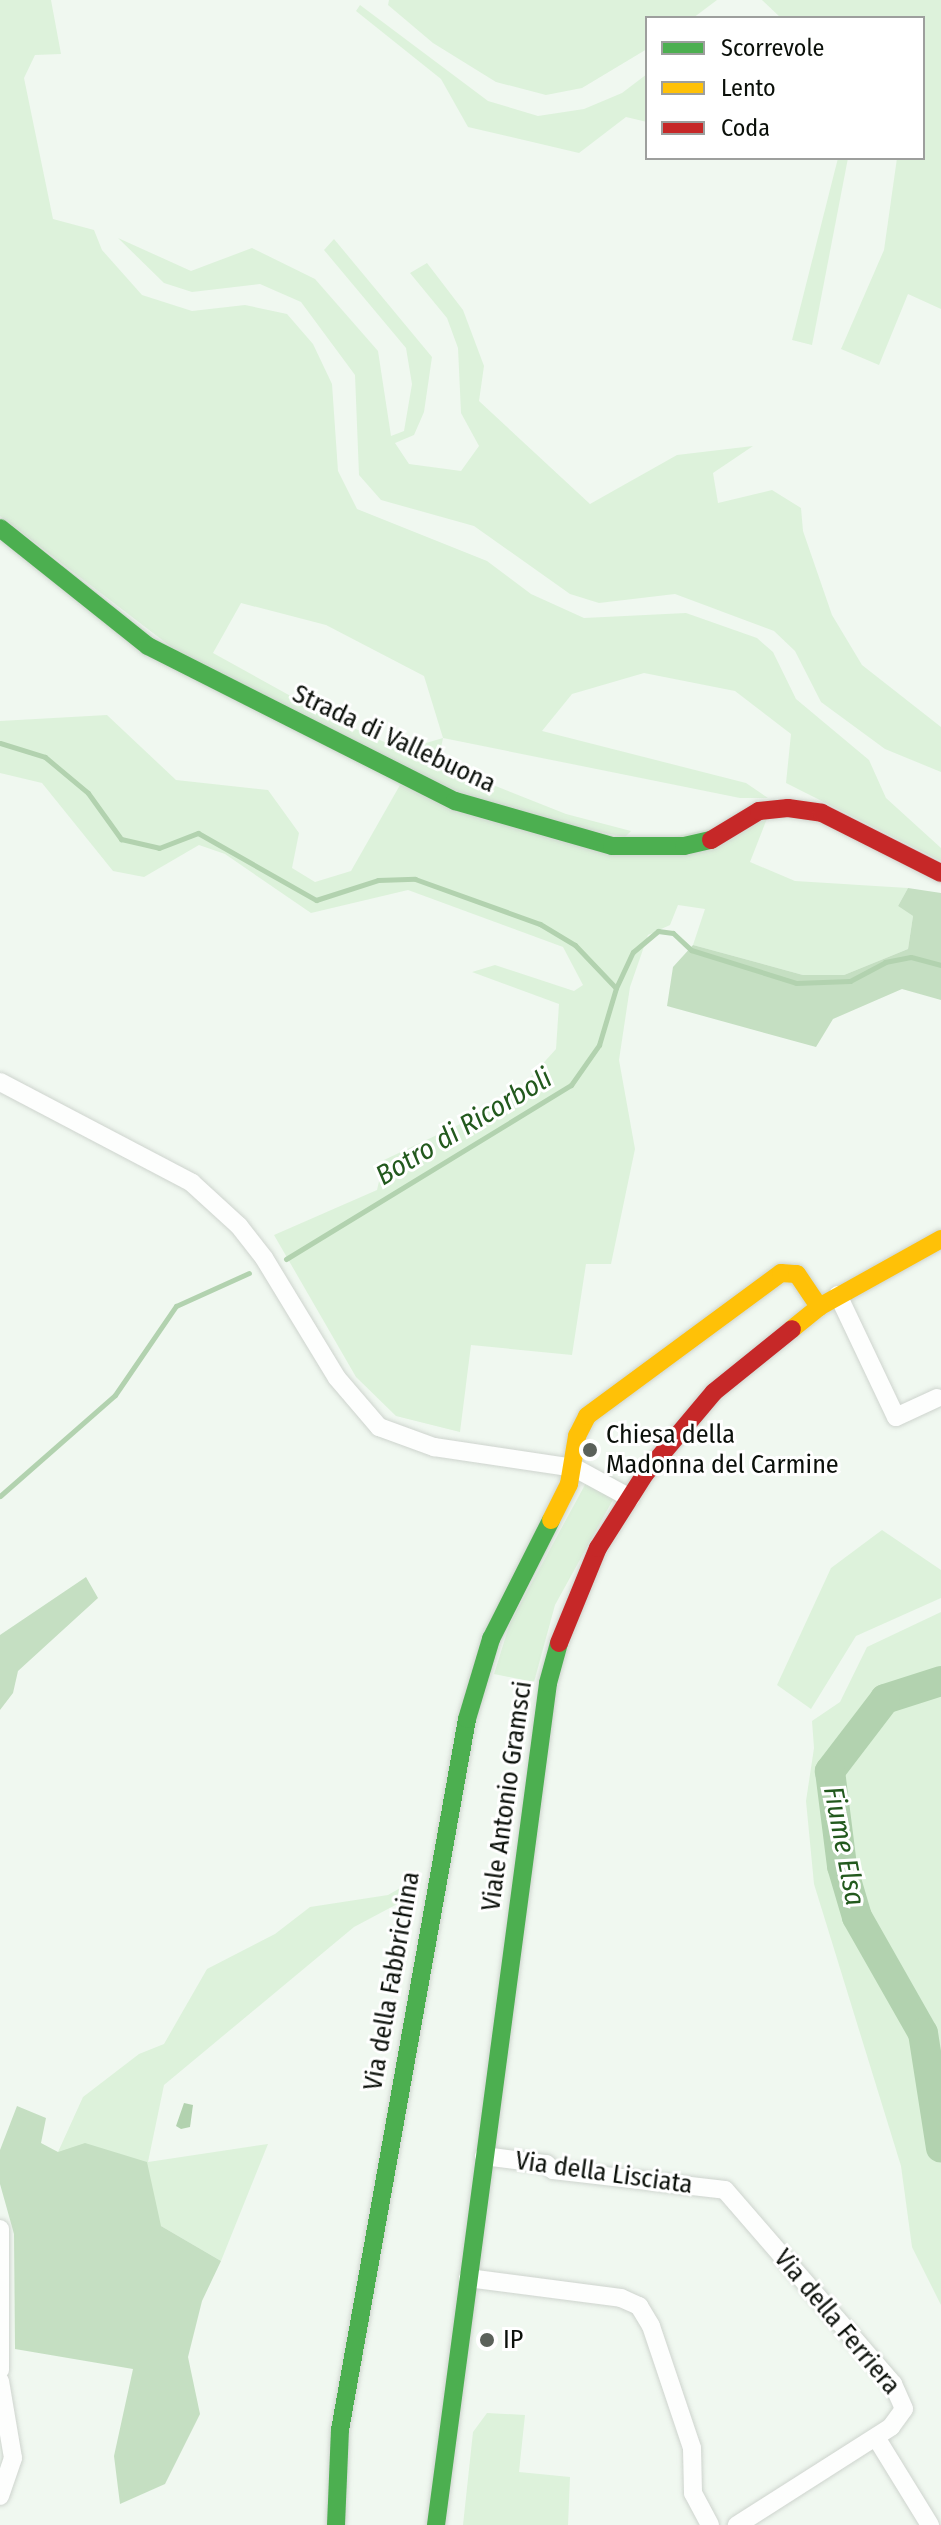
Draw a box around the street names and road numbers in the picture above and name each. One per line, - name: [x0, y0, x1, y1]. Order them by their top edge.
- street label: Strada di Vallebuona: [288, 678, 500, 800]
- street label: Viale Antonio Gramsci: [475, 1679, 539, 1913]
- street label: Via della Fabbrichina: [357, 1869, 427, 2093]
- street label: Via della Lisciata: [513, 2145, 695, 2201]
- street label: Via della Ferriera: [767, 2243, 907, 2401]

